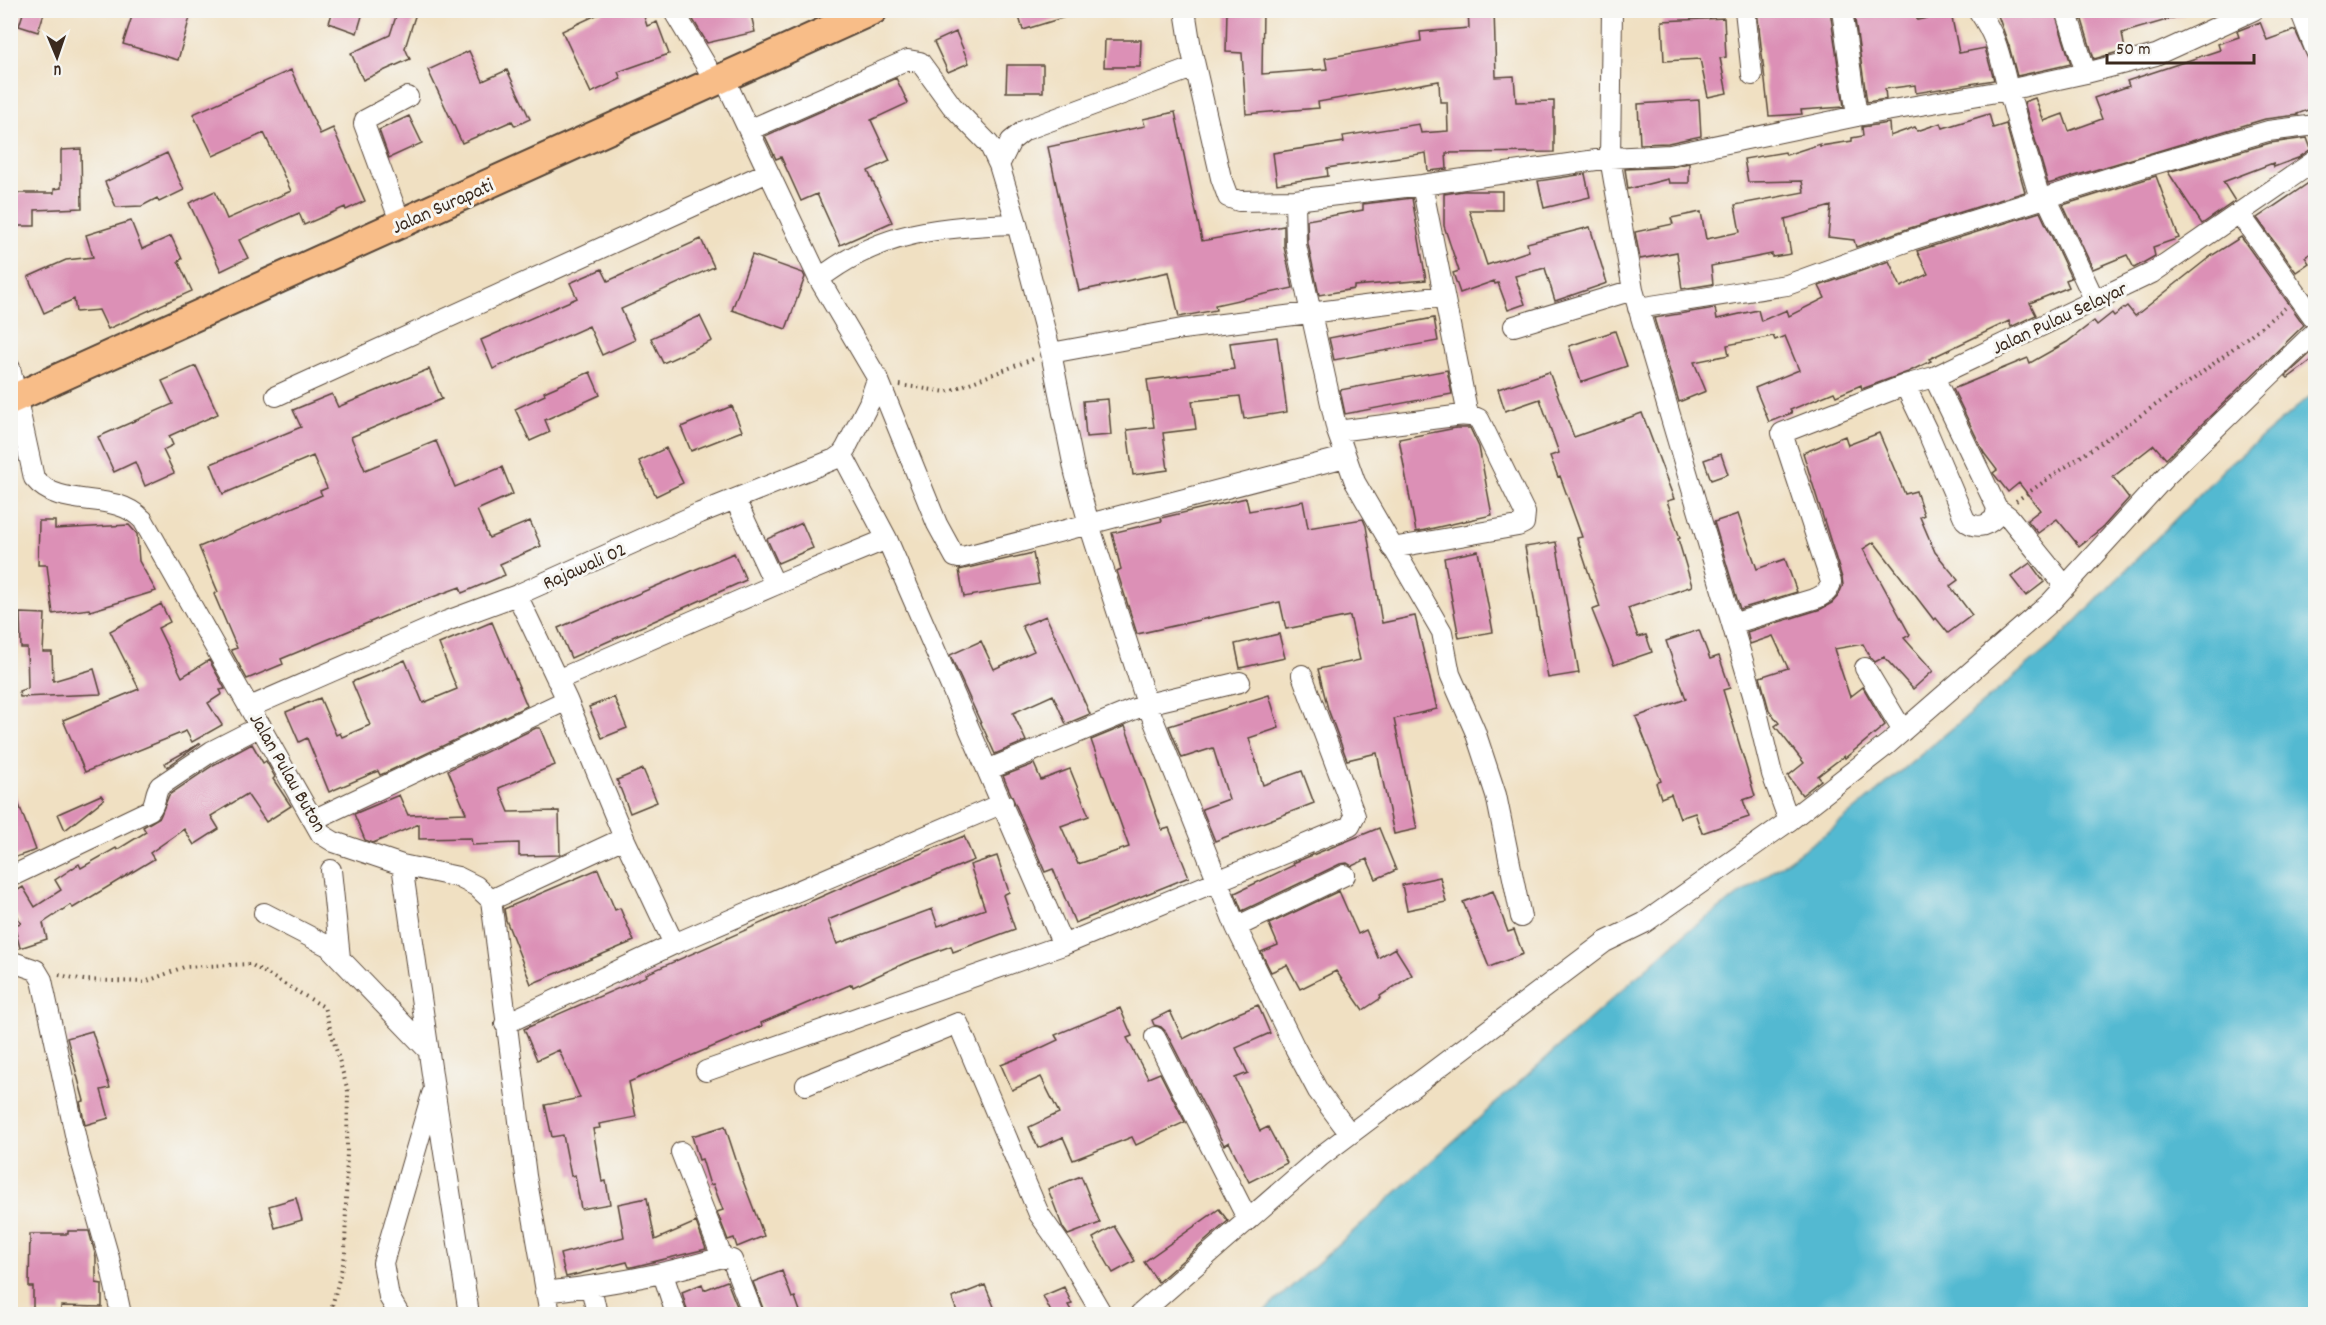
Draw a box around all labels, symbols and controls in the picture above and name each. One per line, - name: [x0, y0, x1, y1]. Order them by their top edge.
- north arrow: [27, 27, 87, 87]
- scale bar: [2107, 27, 2254, 65]
- text: 50 m: [2116, 38, 2151, 63]
- text: U: [53, 58, 62, 81]
- street label: Jalan Surapati: [388, 173, 499, 243]
- street label: Jalan Pulau Selayar: [1988, 276, 2133, 363]
- street label: Rajawali 02: [539, 537, 631, 599]
- street label: Jalan Pulau Buton: [241, 709, 332, 838]

